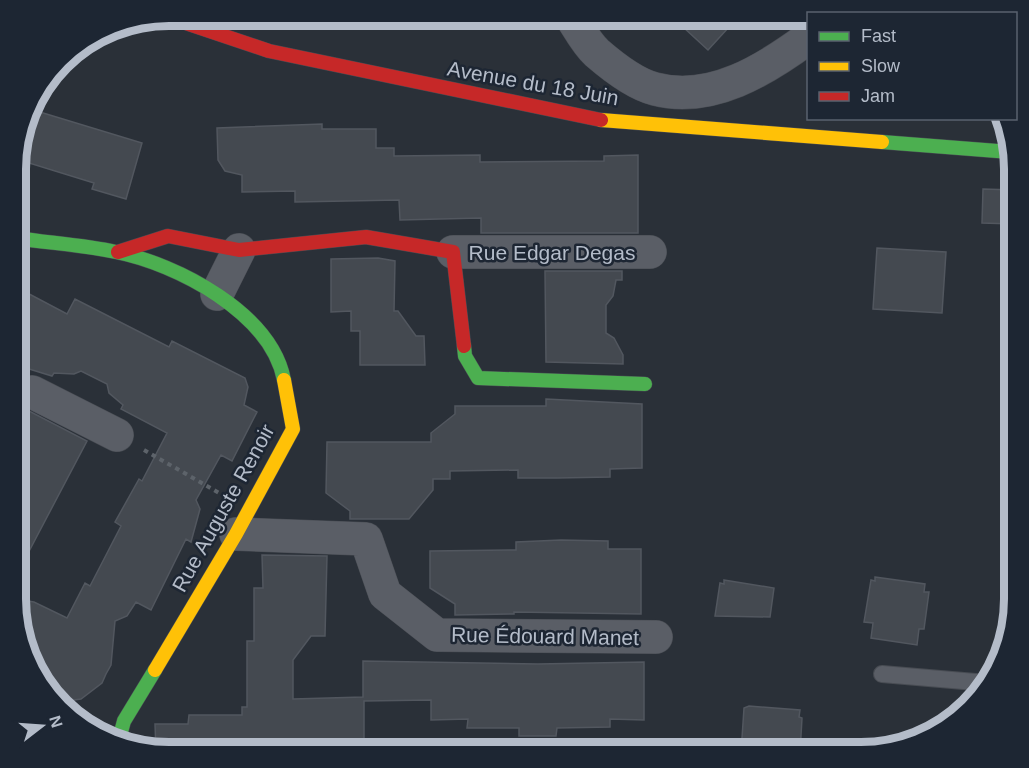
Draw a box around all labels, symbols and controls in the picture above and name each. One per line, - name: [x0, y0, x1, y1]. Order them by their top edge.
- legend: [807, 12, 1017, 120]
- text: Fast: [861, 26, 896, 46]
- text: Slow: [861, 56, 901, 76]
- street label: Avenue du 18 Juin: [446, 57, 620, 109]
- text: Jam: [861, 86, 895, 106]
- street label: Rue Edgar Degas: [469, 241, 635, 264]
- street label: Rue Auguste Renoir: [167, 420, 279, 596]
- street label: Rue Édouard Manet: [451, 623, 639, 649]
- north arrow: [12, 696, 72, 756]
- text: N: [46, 714, 66, 730]

